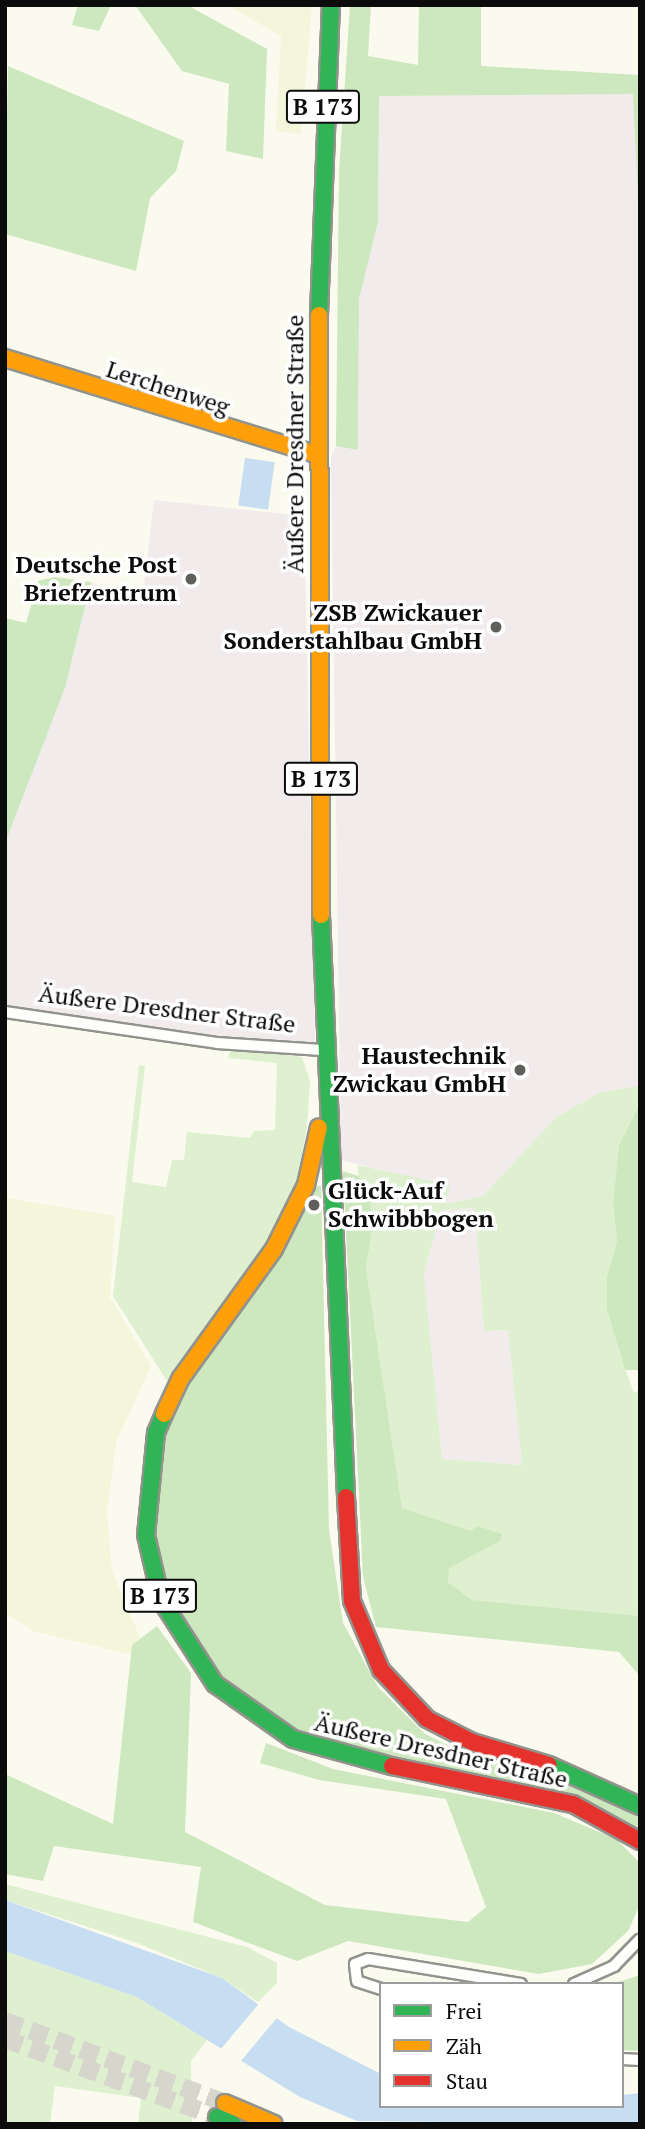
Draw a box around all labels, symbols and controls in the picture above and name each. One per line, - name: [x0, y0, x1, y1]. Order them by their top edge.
- road number: B 173: [284, 88, 362, 127]
- street label: Äußere Dresdner Straße: [281, 315, 309, 573]
- street label: Lerchenweg: [103, 355, 233, 421]
- place label: Deutsche Post Briefzentrum: [15, 551, 177, 607]
- marker: Deutsche Post Briefzentrum: [183, 571, 199, 587]
- place label: ZSB Zwickauer Sonderstahlbau GmbH: [224, 599, 482, 655]
- marker: ZSB Zwickauer Sonderstahlbau GmbH: [488, 619, 504, 635]
- road number: B 173: [282, 760, 360, 799]
- street label: Äußere Dresdner Straße: [37, 979, 297, 1039]
- place label: Haustechnik Zwickau GmbH: [333, 1042, 506, 1098]
- marker: Haustechnik Zwickau GmbH: [512, 1062, 528, 1078]
- place label: Glück-Auf Schwibbbogen: [328, 1177, 494, 1233]
- marker: Glück-Auf Schwibbbogen: [306, 1197, 322, 1213]
- road number: B 173: [122, 1576, 198, 1616]
- street label: Äußere Dresdner Straße: [312, 1708, 570, 1794]
- legend: [379, 1982, 624, 2108]
- text: Frei: [446, 1997, 482, 2025]
- text: Zäh: [446, 2032, 482, 2060]
- text: Stau: [446, 2067, 488, 2095]

